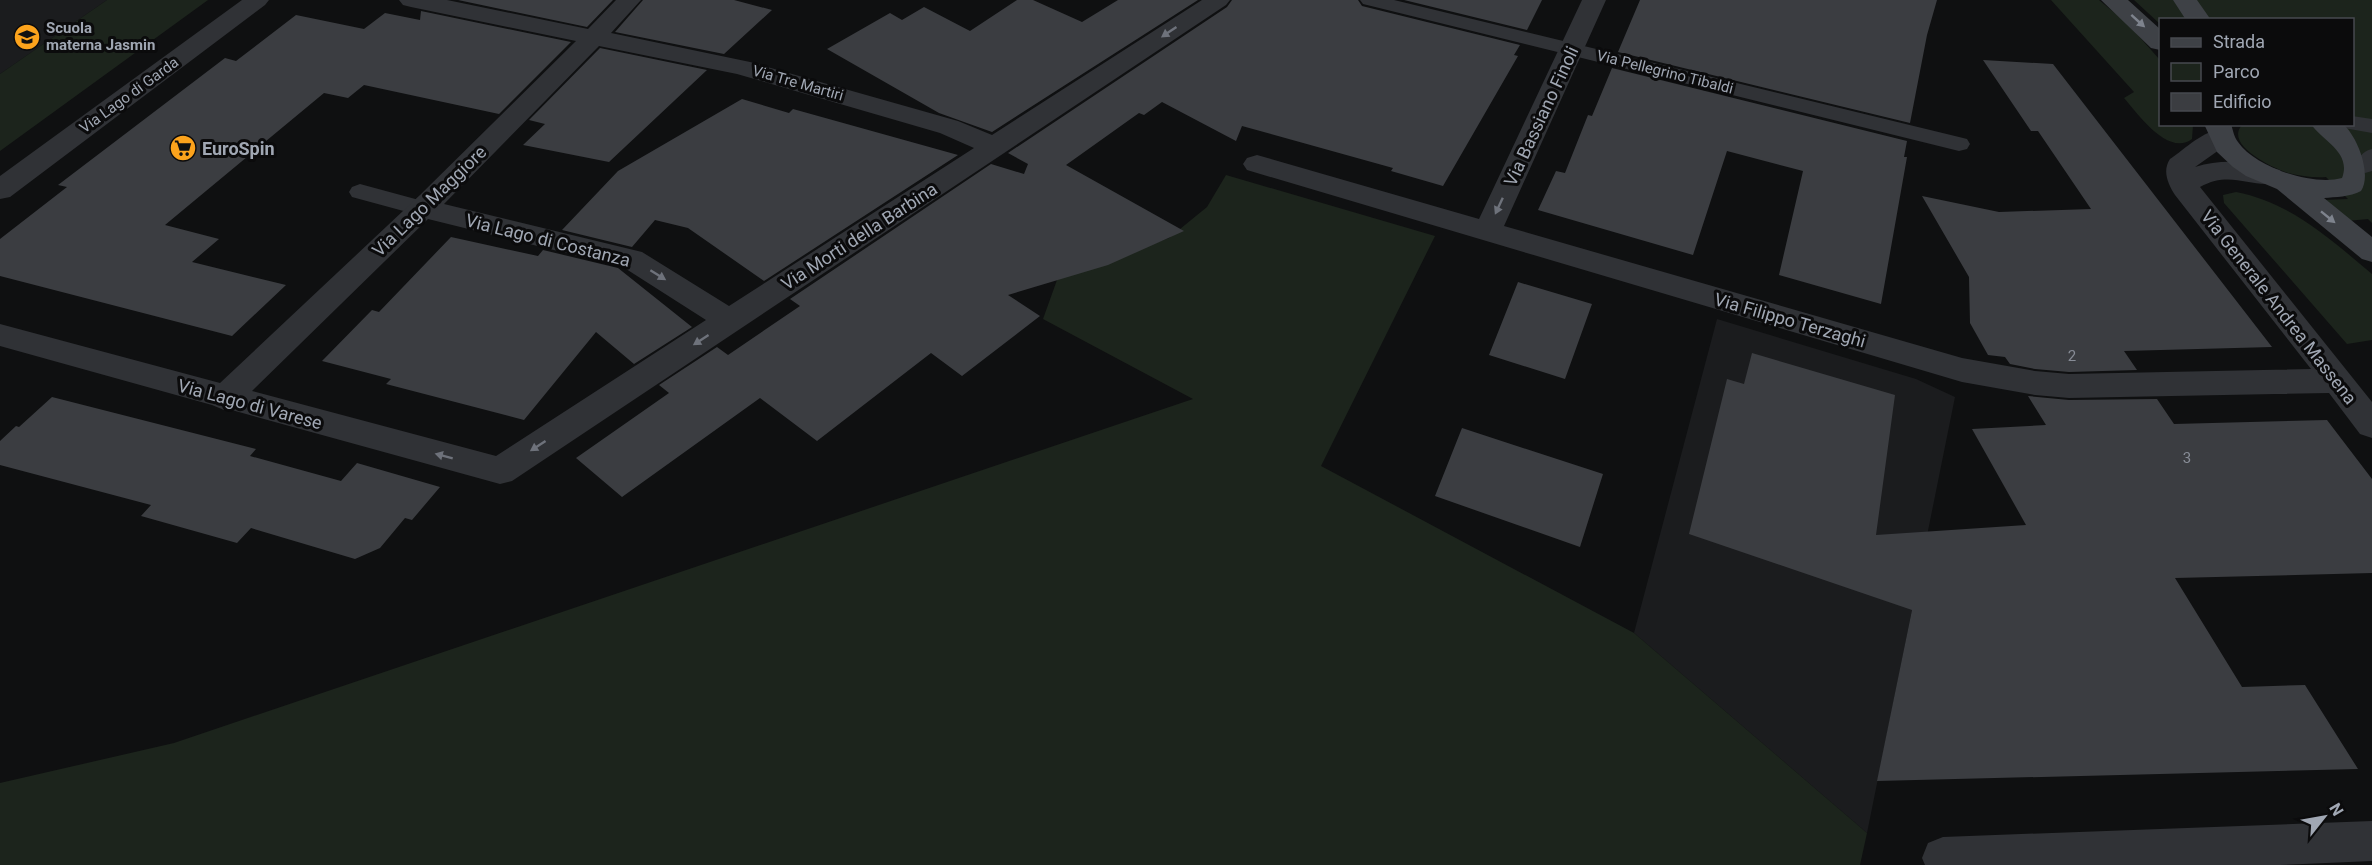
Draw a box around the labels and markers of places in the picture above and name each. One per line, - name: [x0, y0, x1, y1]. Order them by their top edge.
- place label: Scuola materna Jasmin: [46, 19, 155, 54]
- school or university icon: Scuola materna Jasmin: [12, 22, 42, 52]
- supermarket icon: EuroSpin: [168, 133, 198, 163]
- place label: EuroSpin: [202, 138, 275, 159]

